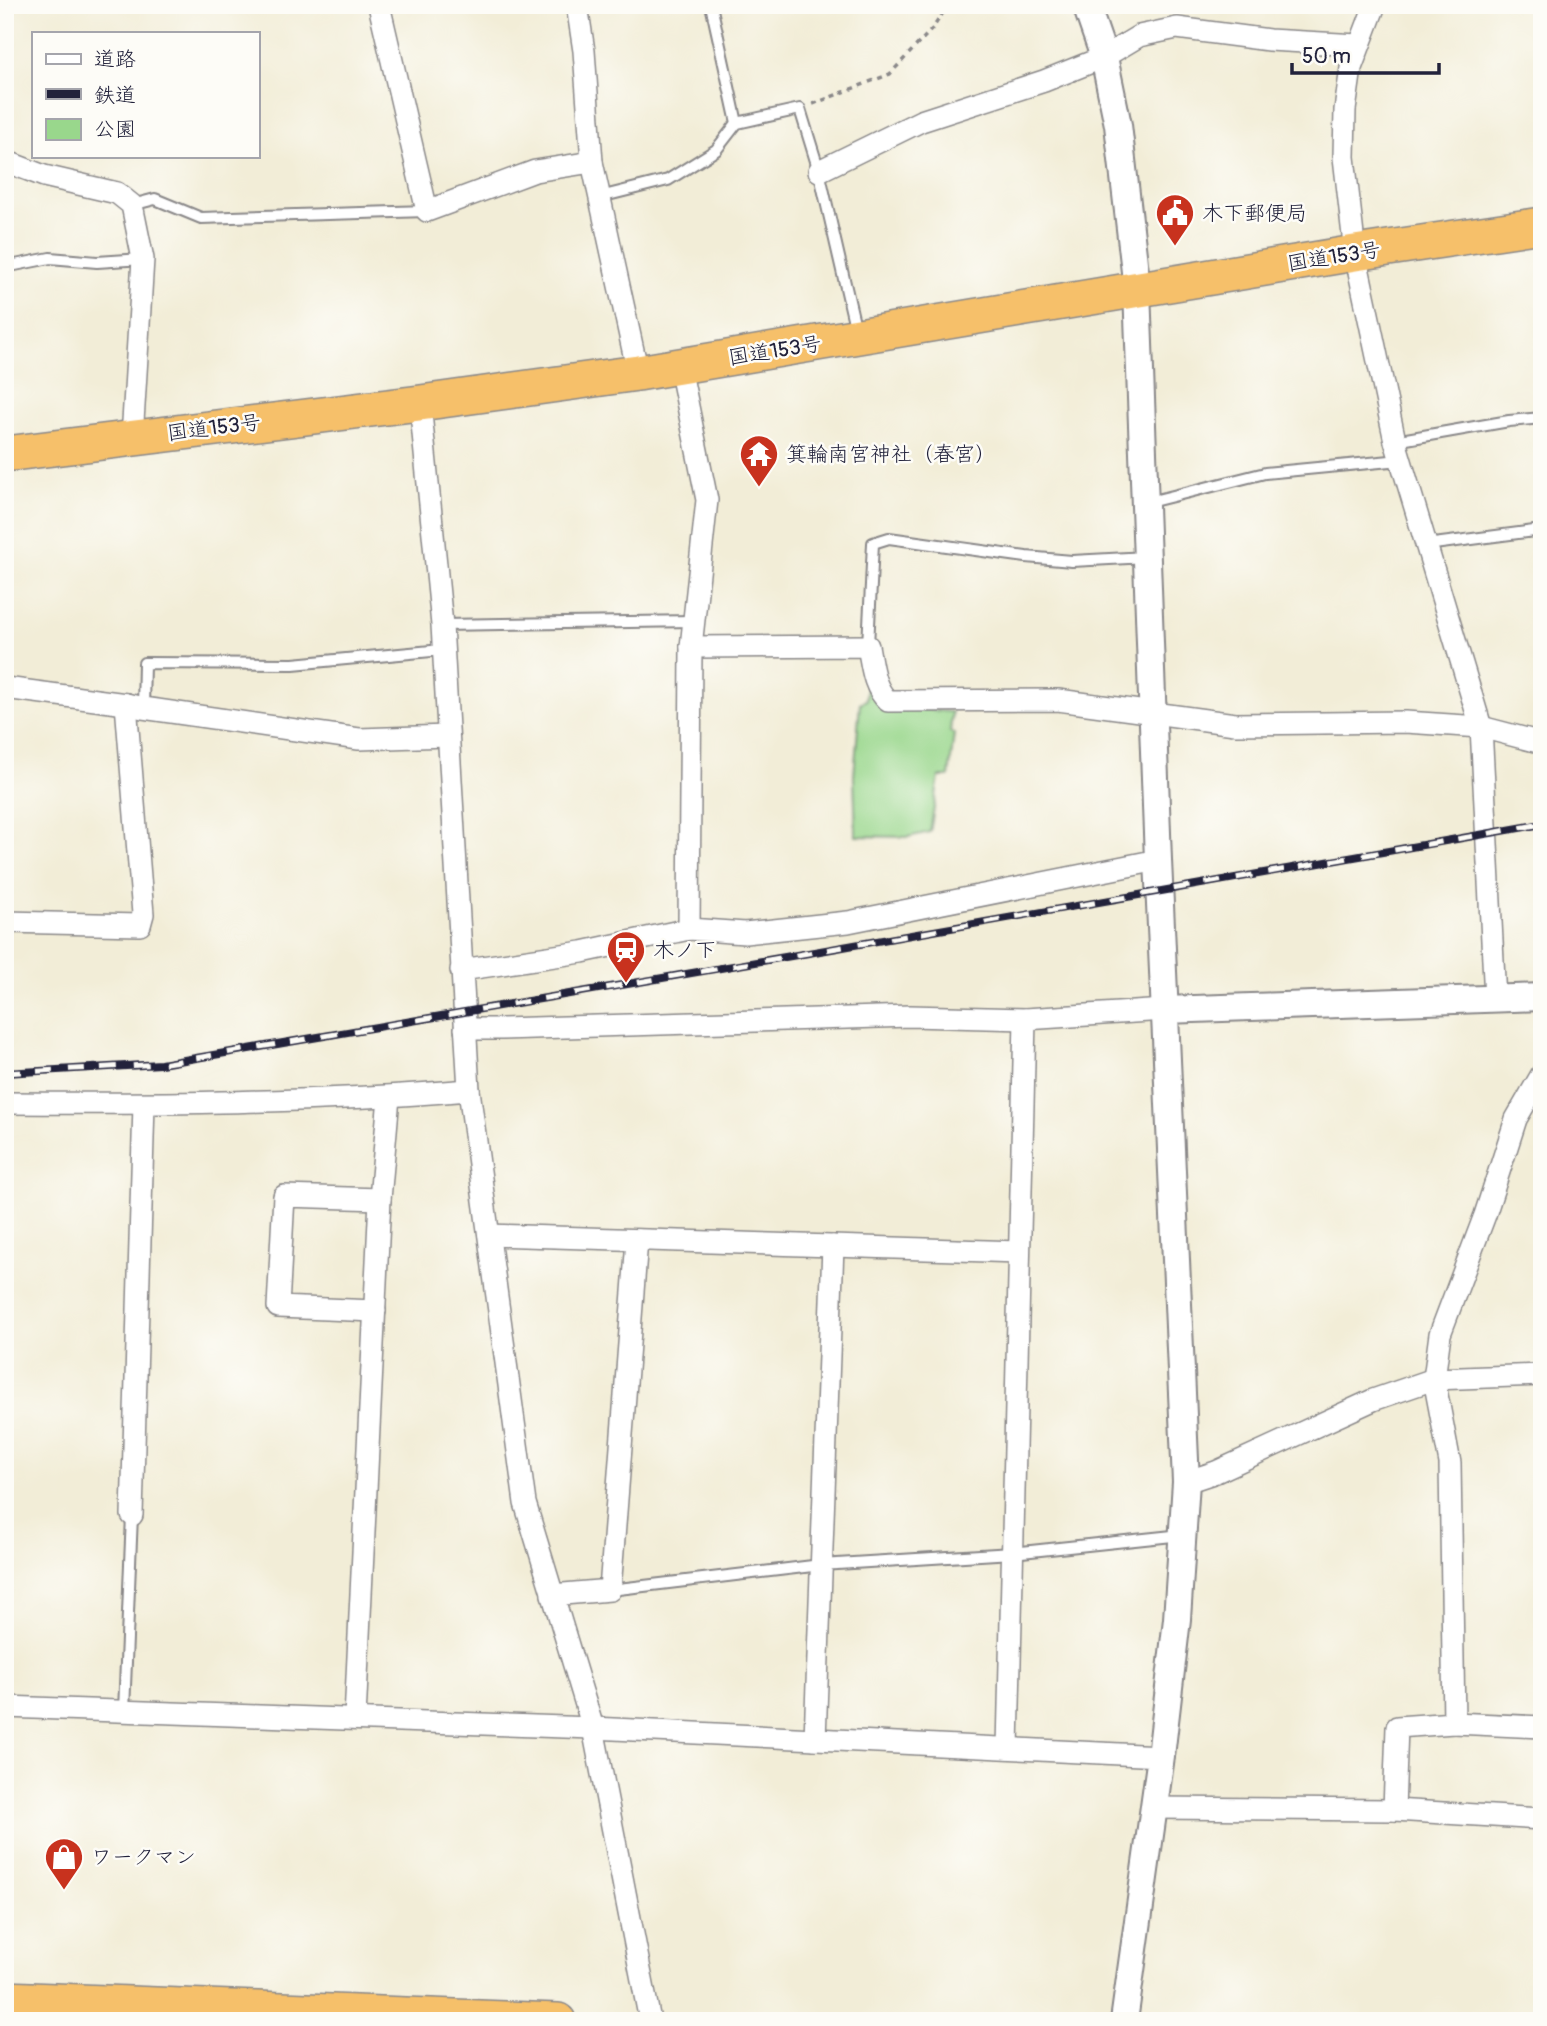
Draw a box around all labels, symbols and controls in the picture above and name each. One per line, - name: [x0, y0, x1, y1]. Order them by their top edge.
- legend: [32, 32, 259, 158]
- scale bar: [1292, 32, 1438, 76]
- text: 50 m: [1302, 43, 1351, 70]
- text: 道路: [94, 46, 136, 73]
- text: 鉄道: [94, 82, 136, 109]
- text: 公園: [94, 116, 136, 143]
- public building icon: 木下郵便局: [1154, 192, 1196, 247]
- place label: 木下郵便局: [1202, 200, 1307, 227]
- street label: 国道153号: [1285, 236, 1383, 278]
- street label: 国道153号: [726, 330, 824, 372]
- street label: 国道153号: [166, 409, 262, 447]
- temple icon: 箕輪南宮神社（春宮）: [738, 433, 780, 488]
- place label: 箕輪南宮神社（春宮）: [786, 441, 996, 468]
- station icon: 木ノ下: [605, 929, 647, 984]
- place label: 木ノ下: [653, 937, 716, 964]
- shop icon: ワークマン: [43, 1836, 85, 1891]
- place label: ワークマン: [91, 1844, 196, 1871]

